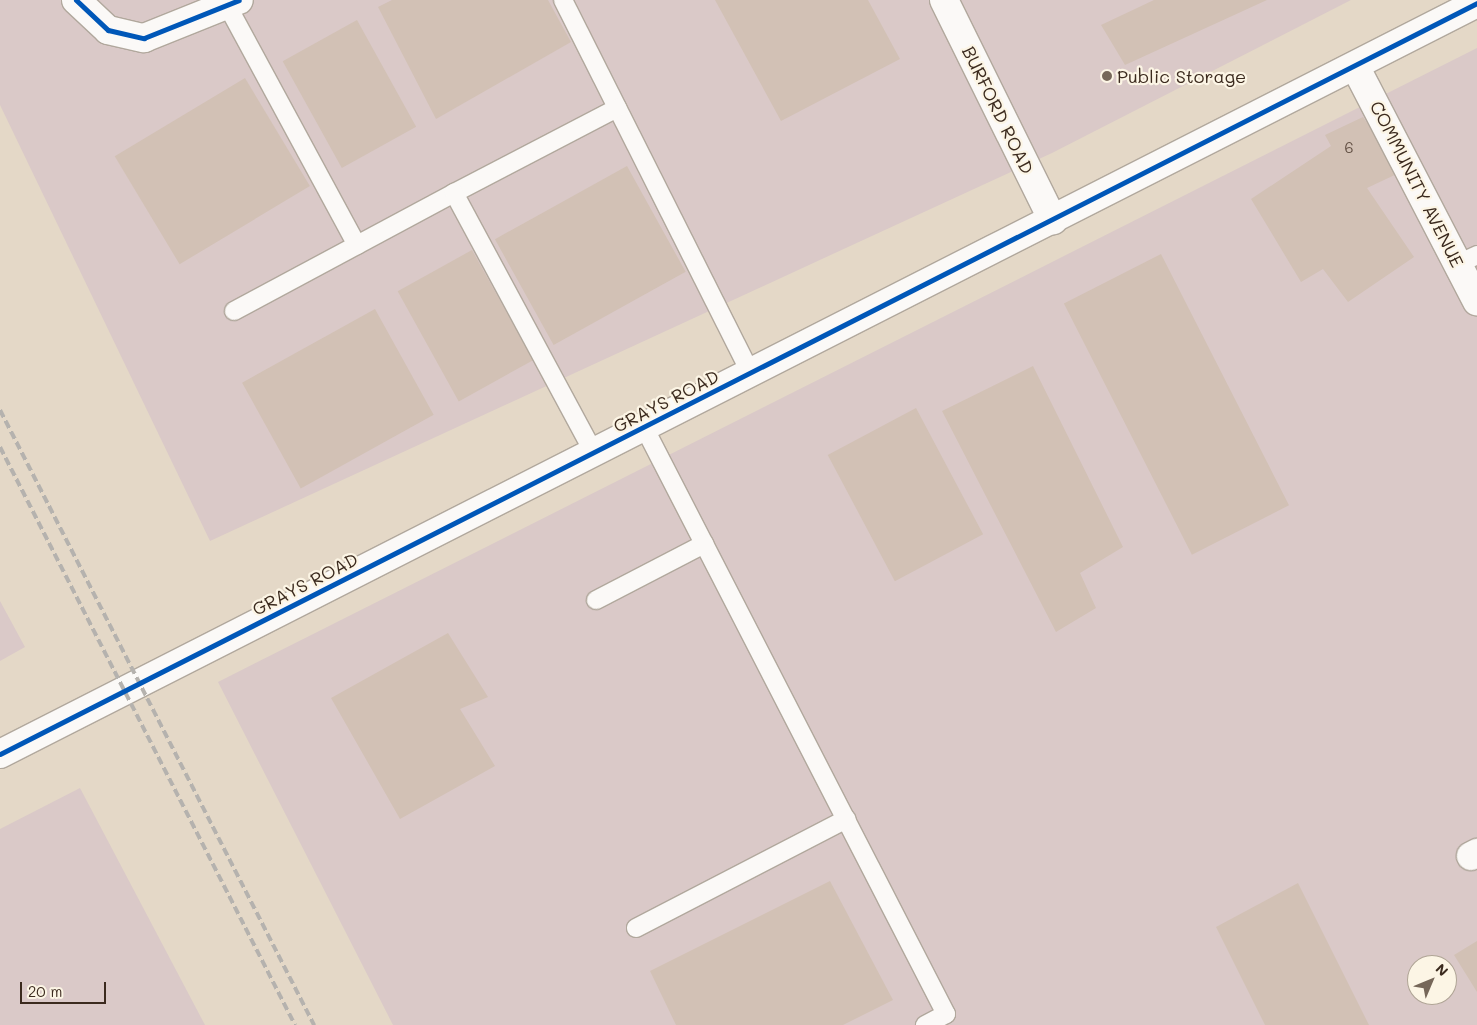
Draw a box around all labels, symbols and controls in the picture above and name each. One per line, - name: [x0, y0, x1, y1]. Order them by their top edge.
- street label: BURFORD ROAD: [958, 43, 1038, 177]
- place label: Public Storage: [1117, 65, 1246, 87]
- marker: Public Storage: [1101, 70, 1113, 82]
- street label: COMMUNITY AVENUE: [1366, 97, 1468, 271]
- house number: 6: [1344, 139, 1354, 157]
- street label: GRAYS ROAD: [610, 365, 722, 437]
- street label: GRAYS ROAD: [249, 548, 361, 620]
- north arrow: [1407, 955, 1457, 1005]
- text: N: [1432, 959, 1453, 980]
- scale bar: [22, 972, 109, 1004]
- text: 20 m: [28, 981, 62, 1001]

